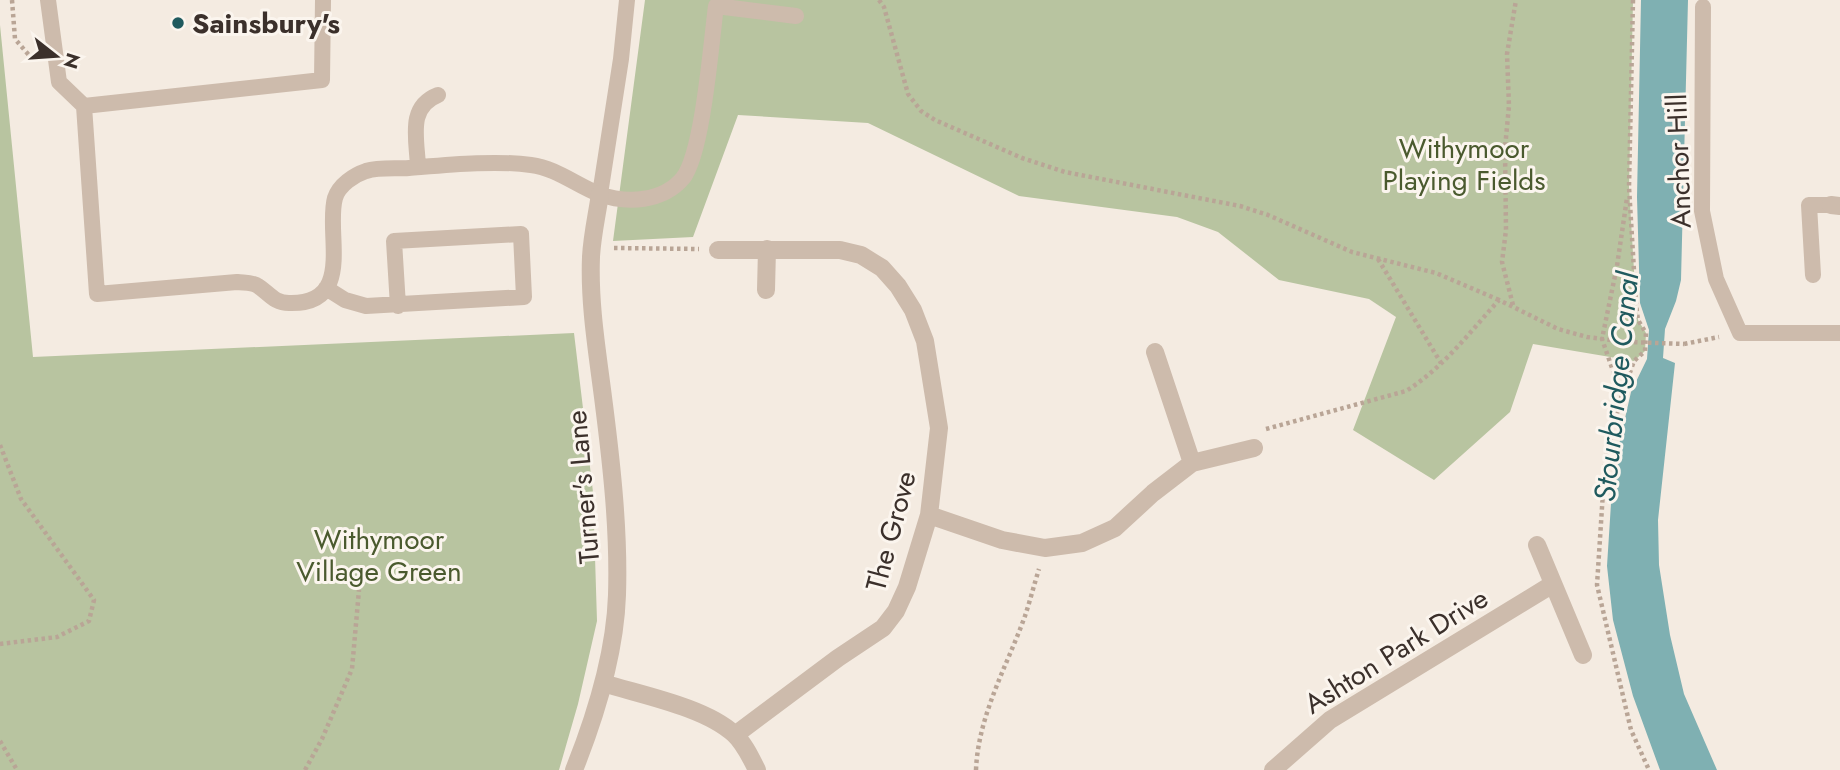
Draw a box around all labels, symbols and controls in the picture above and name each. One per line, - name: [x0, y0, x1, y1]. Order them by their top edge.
- place label: Sainsbury's: [192, 3, 340, 44]
- marker: Sainsbury's: [170, 15, 186, 31]
- north arrow: [21, 21, 91, 91]
- text: N: [57, 50, 87, 72]
- street label: Anchor Hill: [1656, 93, 1702, 229]
- park label: Withymoor Playing Fields: [1382, 128, 1546, 201]
- water label: Stourbridge Canal: [1583, 269, 1650, 504]
- street label: Turner's Lane: [556, 409, 610, 565]
- street label: The Grove: [855, 466, 927, 596]
- park label: Withymoor Village Green: [296, 519, 462, 592]
- street label: Ashton Park Drive: [1296, 578, 1496, 724]

